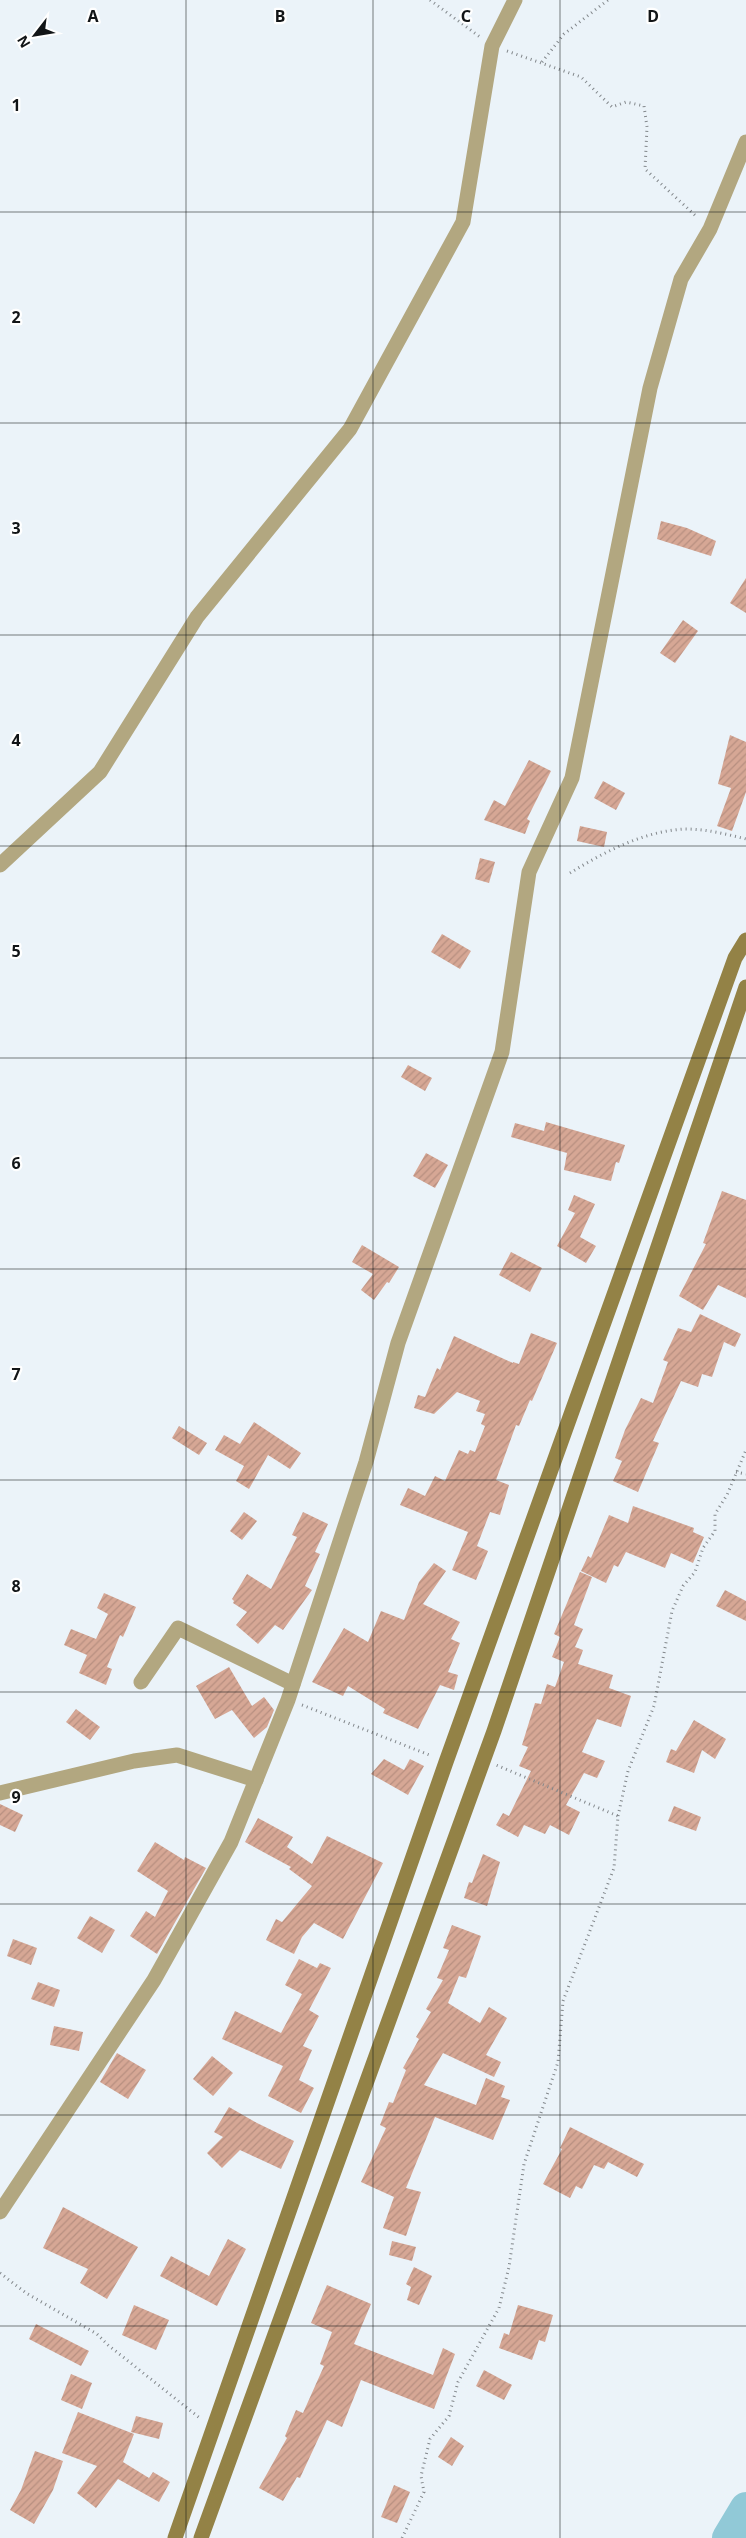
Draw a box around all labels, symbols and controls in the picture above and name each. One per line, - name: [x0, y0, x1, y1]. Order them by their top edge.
- text: A: [87, 5, 99, 27]
- text: B: [275, 5, 285, 27]
- text: C: [461, 5, 471, 27]
- text: D: [647, 5, 659, 27]
- north arrow: [10, 10, 60, 60]
- text: N: [12, 32, 35, 52]
- text: 1: [11, 94, 21, 116]
- text: 2: [11, 306, 21, 328]
- text: 3: [11, 517, 21, 539]
- text: 4: [11, 729, 21, 751]
- text: 5: [11, 940, 21, 962]
- text: 6: [11, 1152, 21, 1174]
- text: 7: [11, 1363, 21, 1385]
- text: 8: [11, 1575, 21, 1597]
- text: 9: [11, 1786, 21, 1808]

